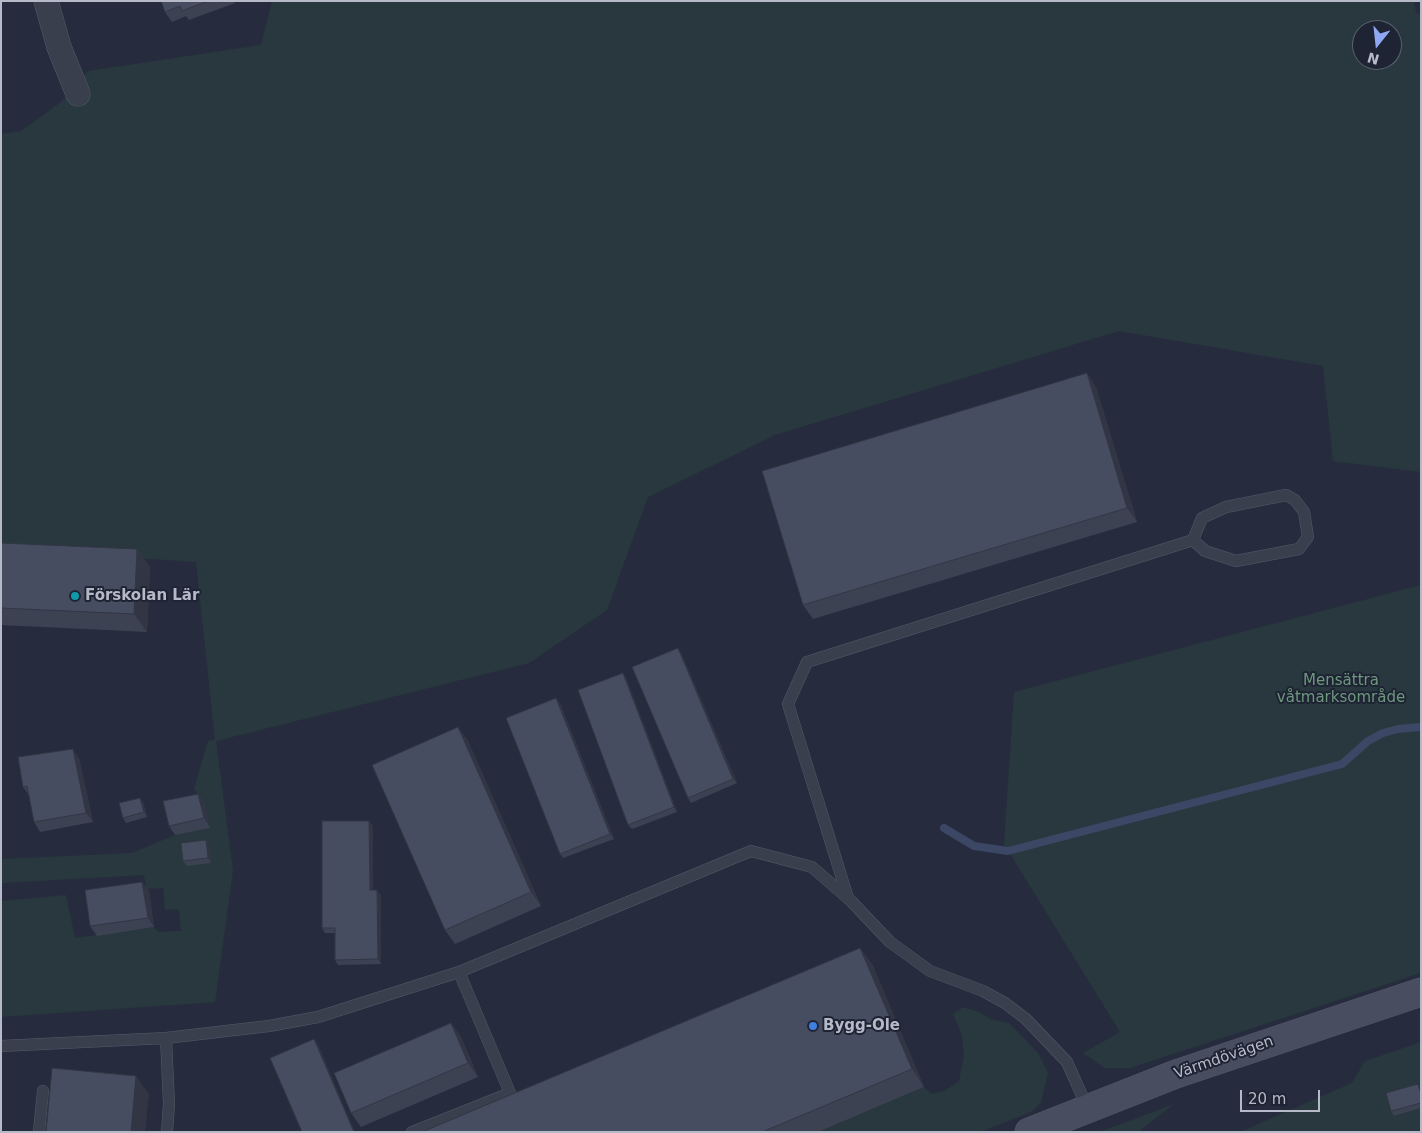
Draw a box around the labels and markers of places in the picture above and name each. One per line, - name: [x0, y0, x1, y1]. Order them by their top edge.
- place label: Förskolan Lär: [85, 587, 199, 605]
- marker: Förskolan Lär: [69, 590, 81, 602]
- place label: Bygg-Ole: [823, 1017, 900, 1035]
- marker: Bygg-Ole: [807, 1020, 819, 1032]

